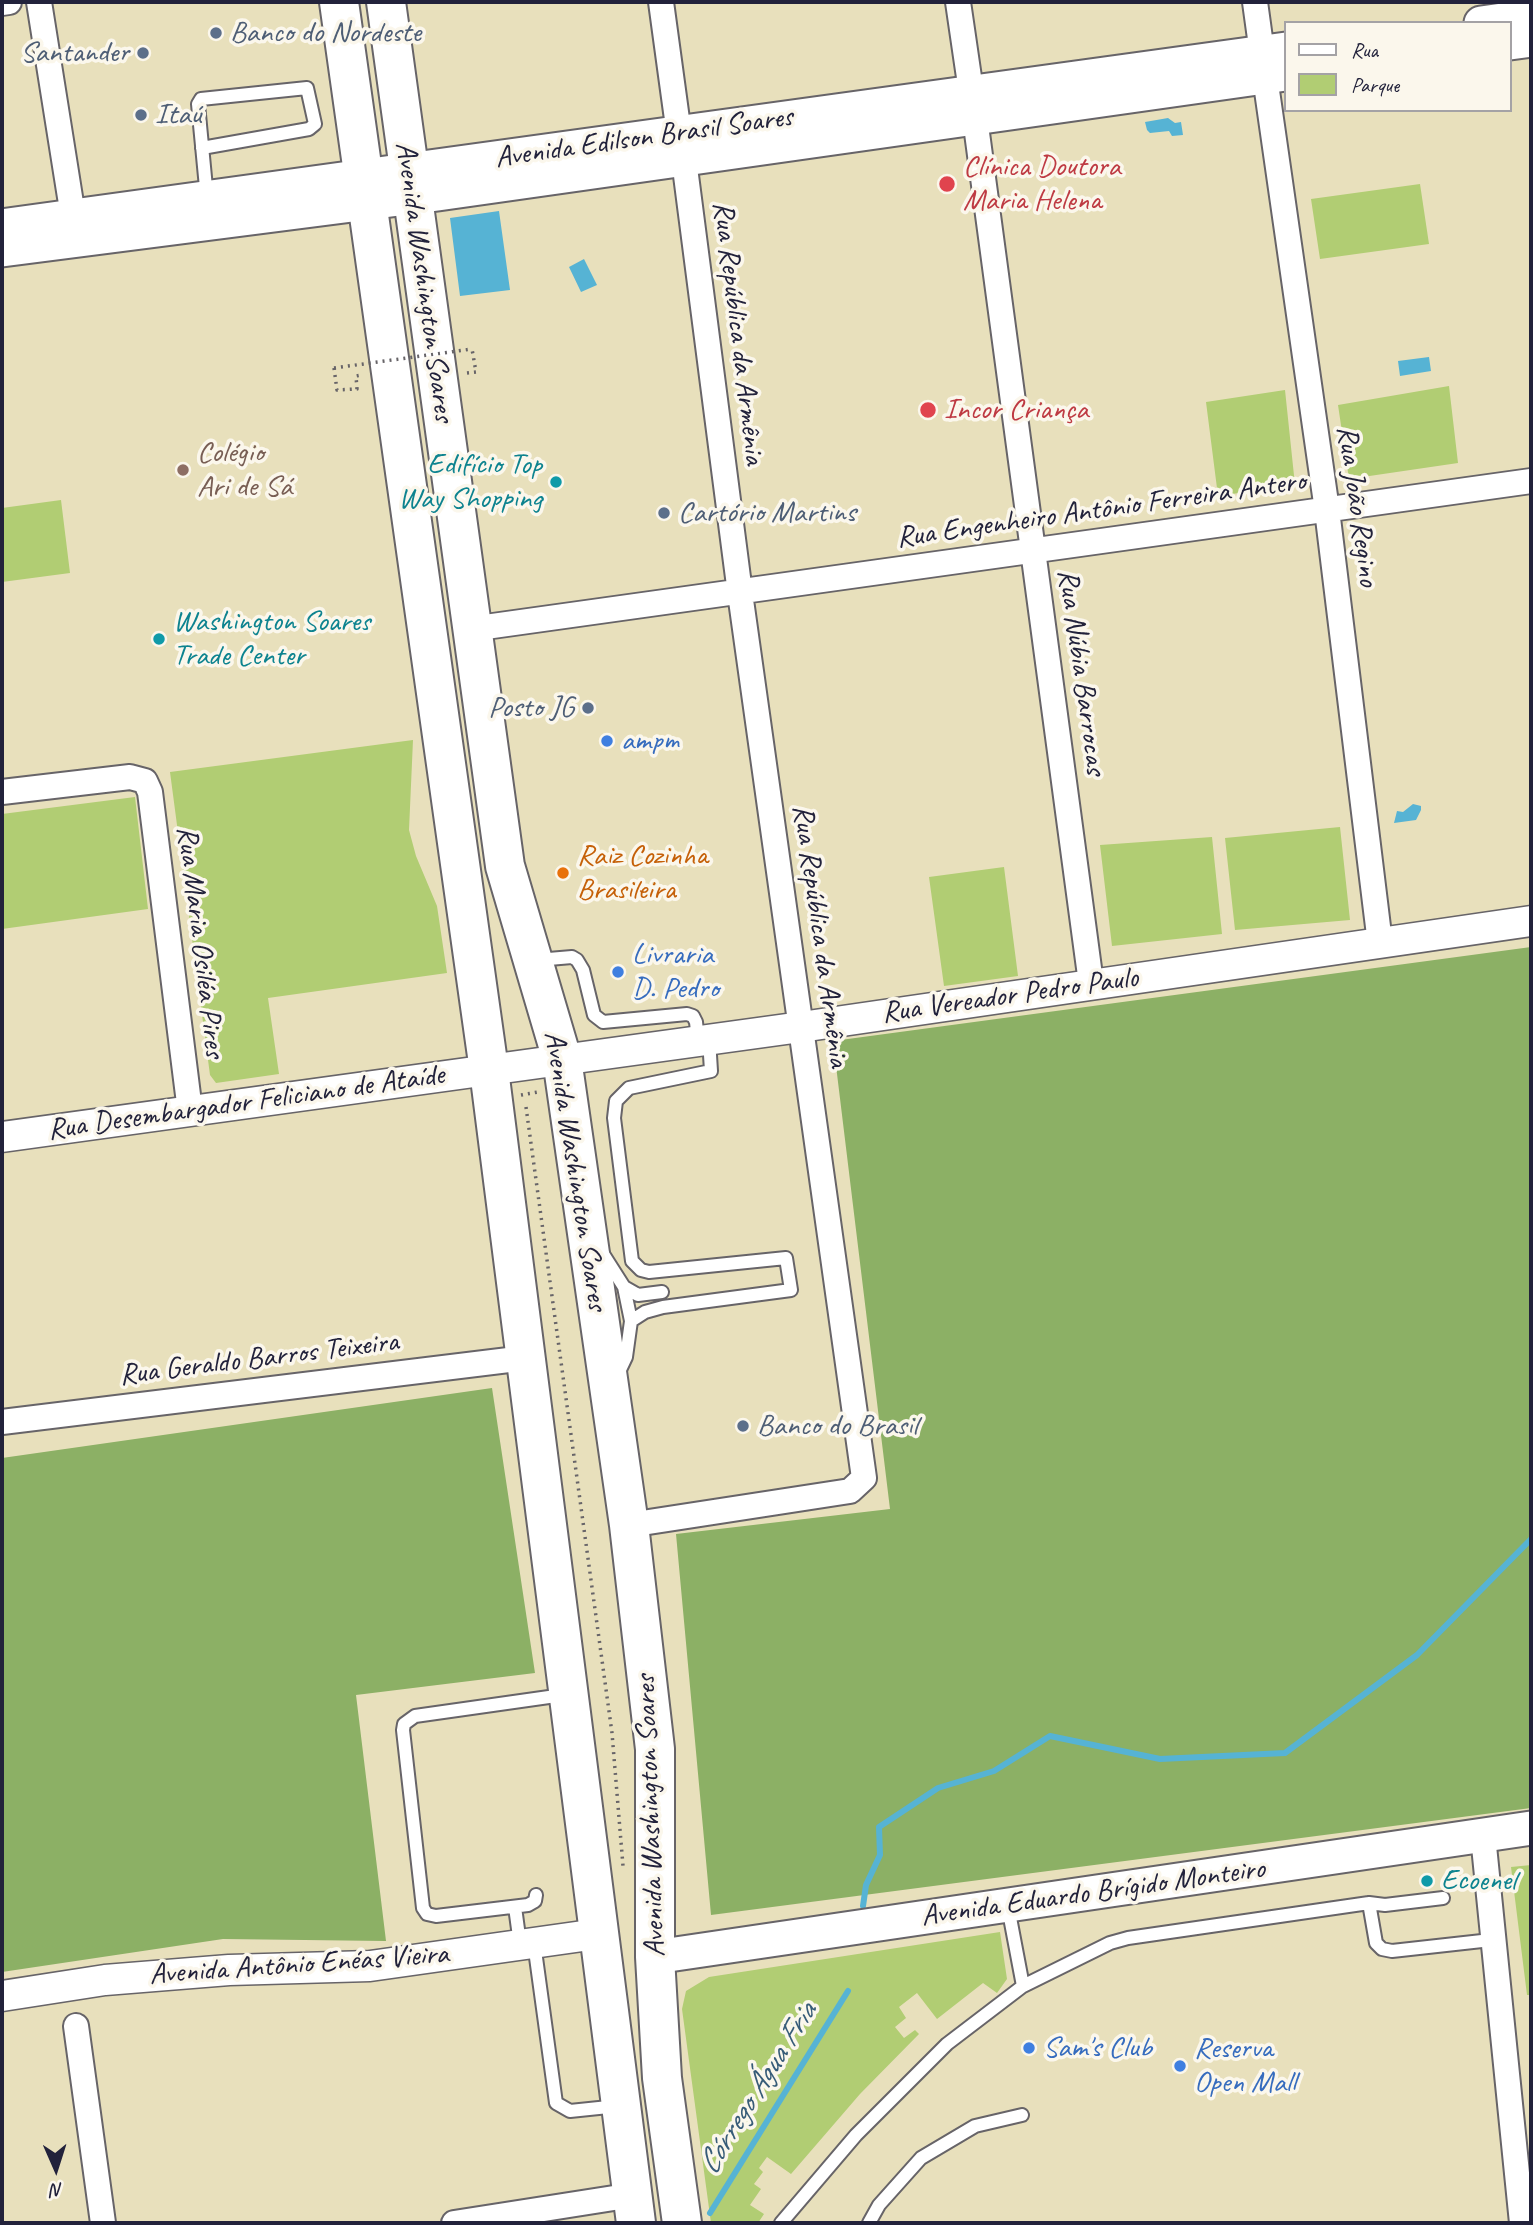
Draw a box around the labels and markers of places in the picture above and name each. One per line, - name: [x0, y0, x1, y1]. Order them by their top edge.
- place label: Banco do Nordeste: [230, 15, 421, 51]
- marker: Banco do Nordeste: [208, 25, 224, 41]
- place label: Santander: [20, 35, 129, 71]
- marker: Santander: [135, 45, 151, 61]
- place label: Itaú: [155, 97, 201, 133]
- marker: Itaú: [133, 107, 149, 123]
- place label: Clínica Doutora Maria Helena: [963, 149, 1121, 220]
- marker: Clínica Doutora Maria Helena: [937, 174, 957, 194]
- place label: Incor Criança: [944, 392, 1088, 428]
- marker: Incor Criança: [918, 400, 938, 420]
- place label: Colégio Ari de Sá: [197, 435, 292, 505]
- place label: Edifício Top Way Shopping: [398, 447, 542, 518]
- marker: Colégio Ari de Sá: [175, 462, 191, 478]
- marker: Edifício Top Way Shopping: [548, 474, 564, 490]
- place label: Cartório Martins: [678, 495, 856, 531]
- marker: Cartório Martins: [656, 505, 672, 521]
- place label: Washington Soares Trade Center: [173, 604, 370, 674]
- marker: Washington Soares Trade Center: [151, 631, 167, 647]
- place label: Posto JG: [488, 690, 574, 726]
- marker: Posto JG: [580, 700, 596, 716]
- place label: ampm: [621, 723, 679, 759]
- marker: ampm: [599, 733, 615, 749]
- place label: Raiz Cozinha Brasileira: [577, 838, 707, 908]
- marker: Raiz Cozinha Brasileira: [555, 865, 571, 881]
- place label: Livraria D. Pedro: [632, 937, 719, 1007]
- marker: Livraria D. Pedro: [610, 964, 626, 980]
- place label: Banco do Brasil: [757, 1408, 917, 1444]
- marker: Banco do Brasil: [735, 1418, 751, 1434]
- place label: Ecoenel: [1441, 1863, 1516, 1899]
- marker: Ecoenel: [1419, 1873, 1435, 1889]
- place label: Sam's Club: [1043, 2030, 1152, 2066]
- place label: Reserva Open Mall: [1194, 2031, 1296, 2102]
- marker: Sam's Club: [1021, 2040, 1037, 2056]
- marker: Reserva Open Mall: [1172, 2058, 1188, 2074]

